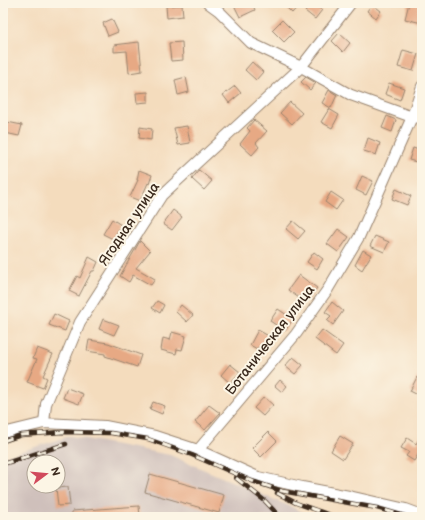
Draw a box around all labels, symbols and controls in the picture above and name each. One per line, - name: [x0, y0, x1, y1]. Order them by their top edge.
- street label: Ягодная улица: [95, 179, 164, 269]
- street label: Ботаническая улица: [222, 281, 319, 398]
- north arrow: [26, 454, 66, 494]
- text: N: [48, 466, 63, 477]

